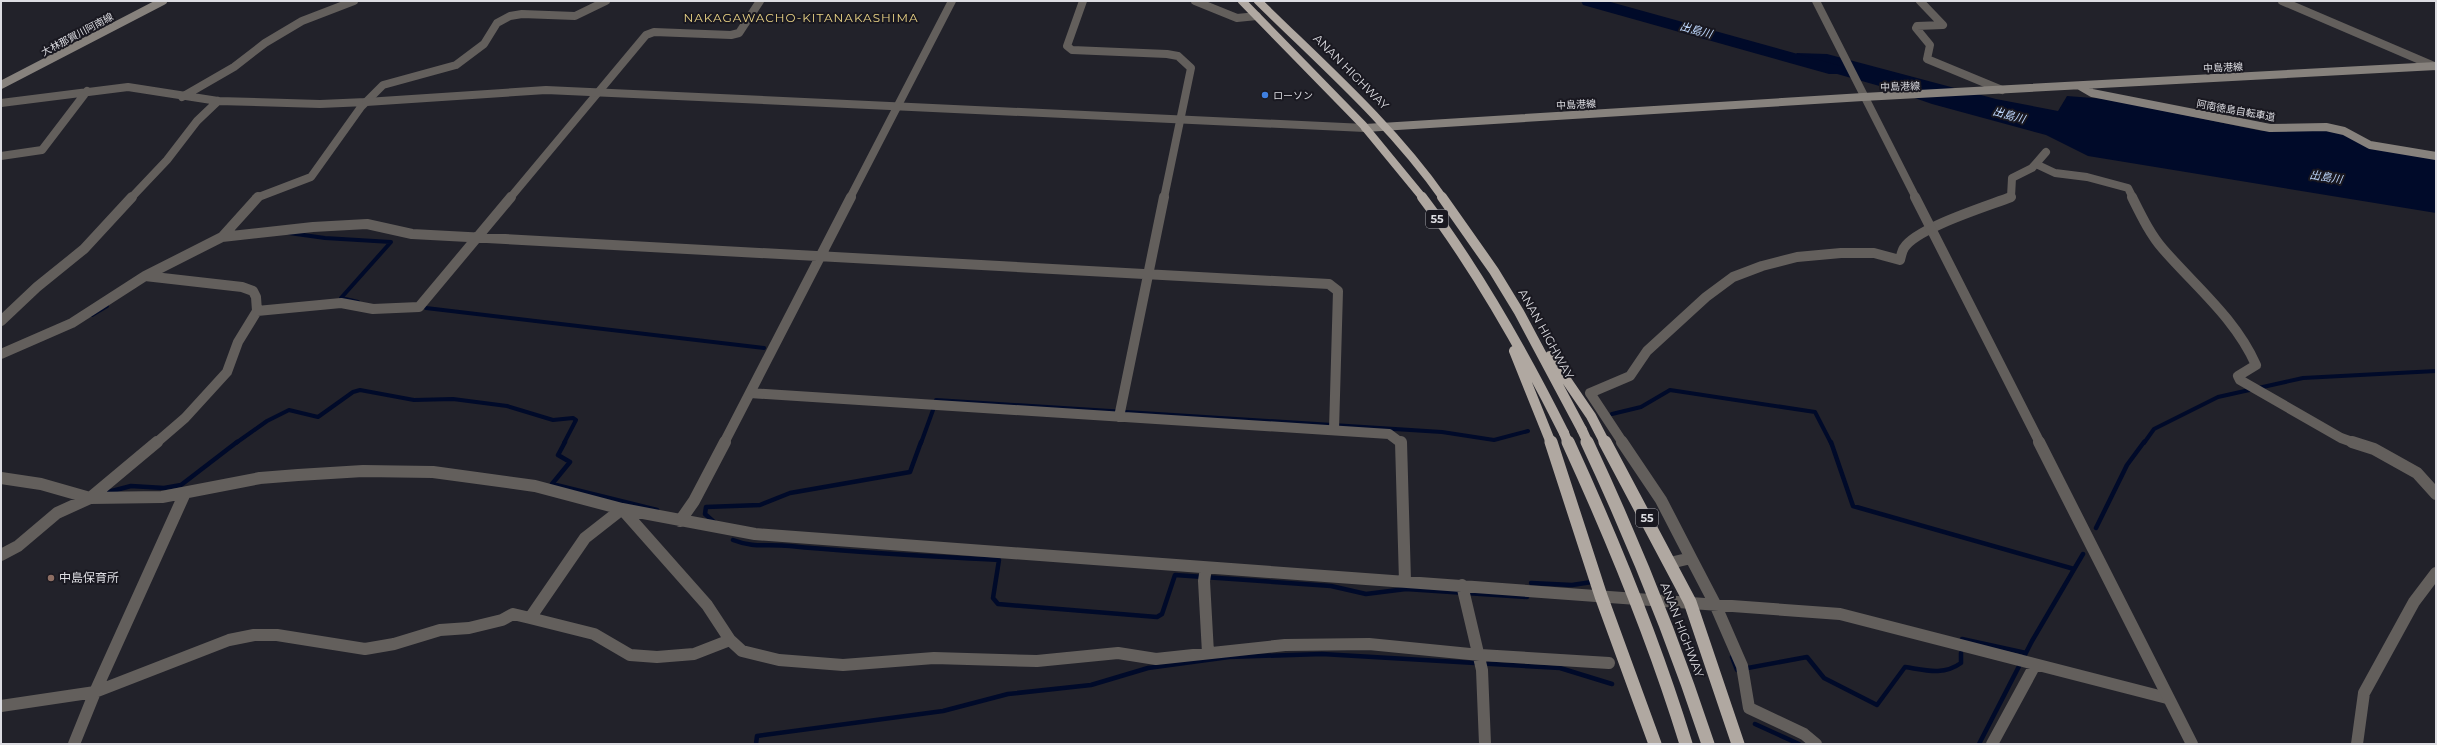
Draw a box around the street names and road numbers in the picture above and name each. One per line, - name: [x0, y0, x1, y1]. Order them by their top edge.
- street label: 大林那賀川阿南線: [39, 10, 116, 59]
- street label: ANAN HIGHWAY: [1310, 31, 1393, 113]
- street label: 中島港線: [2203, 60, 2243, 75]
- street label: 中島港線: [1880, 79, 1920, 94]
- street label: 中島港線: [1556, 97, 1596, 112]
- street label: 阿南徳島自転車道: [2195, 97, 2276, 124]
- road number: 55: [1426, 210, 1448, 228]
- street label: ANAN HIGHWAY: [1515, 286, 1578, 382]
- road number: 55: [1636, 509, 1658, 527]
- street label: ANAN HIGHWAY: [1657, 580, 1708, 680]

